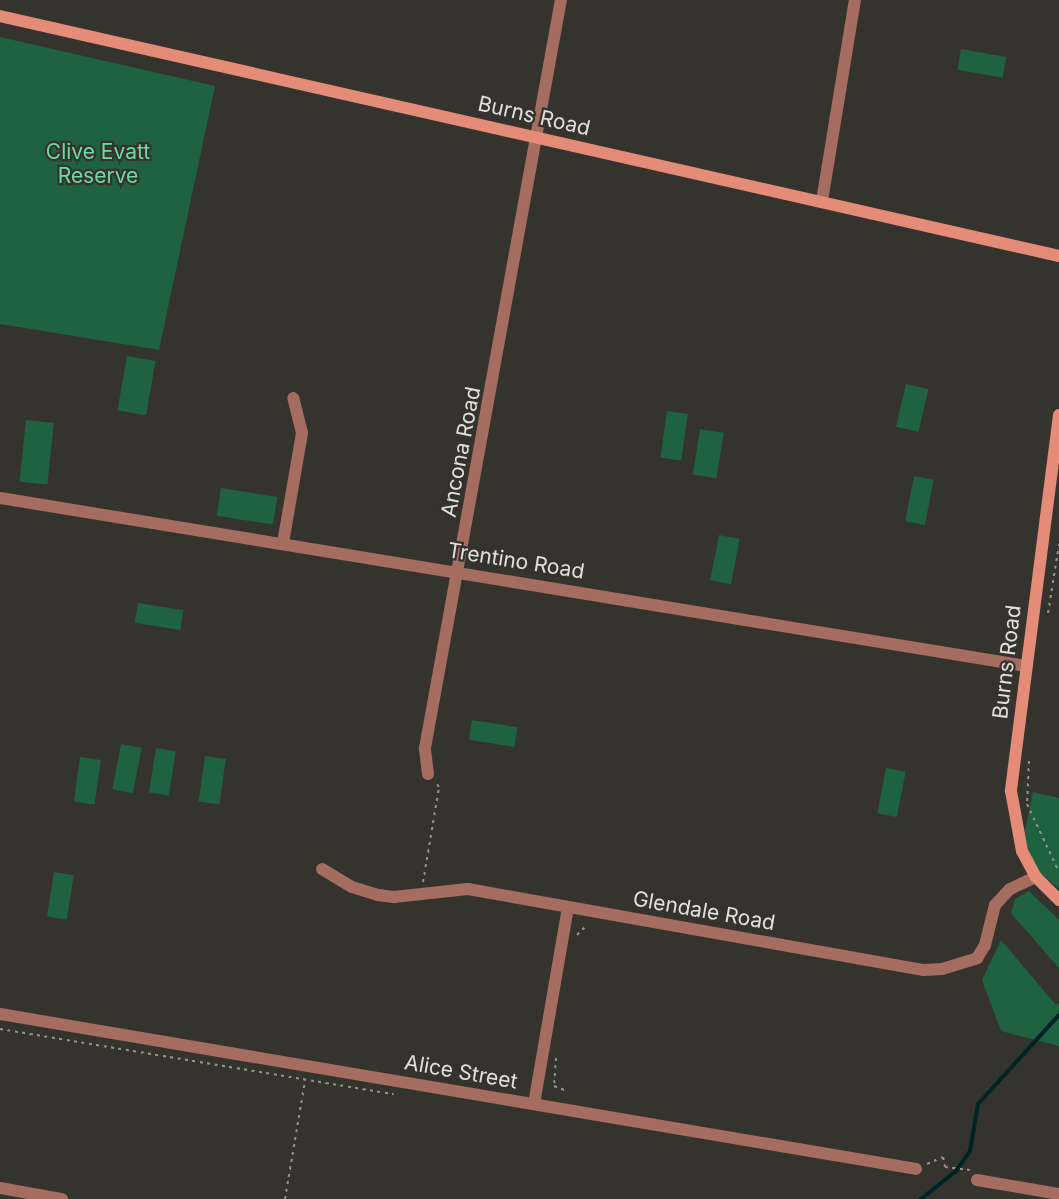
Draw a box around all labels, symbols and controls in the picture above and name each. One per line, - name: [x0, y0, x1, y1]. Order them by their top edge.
- street label: Burns Road: [475, 91, 593, 141]
- park label: Clive Evatt Reserve: [46, 139, 150, 189]
- street label: Ancona Road: [436, 385, 486, 519]
- street label: Trentino Road: [446, 538, 586, 584]
- street label: Burns Road: [988, 604, 1026, 720]
- street label: Glendale Road: [631, 886, 777, 936]
- street label: Alice Street: [403, 1050, 519, 1094]

